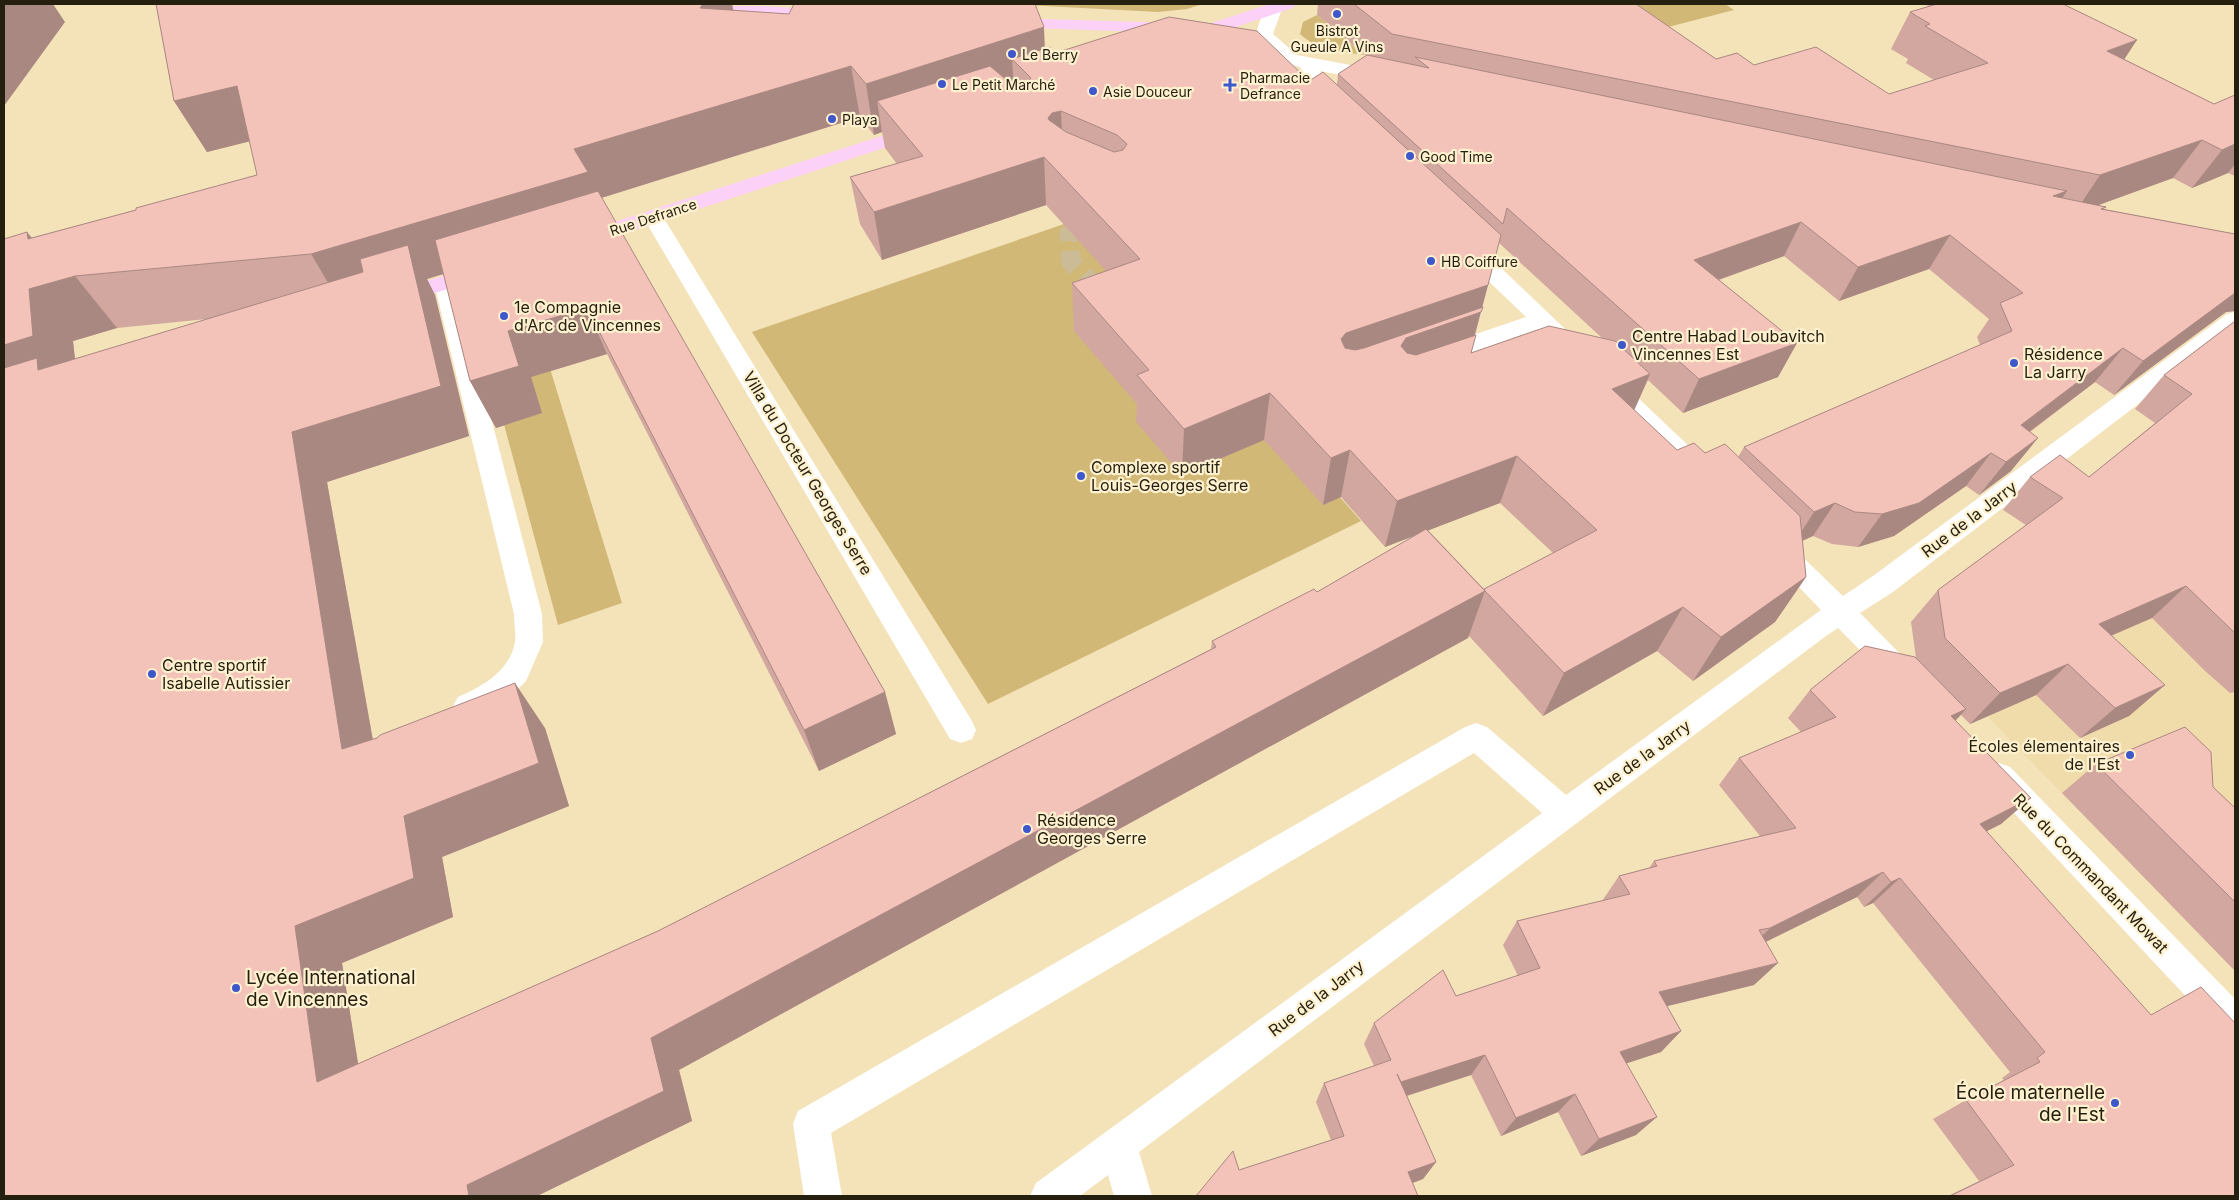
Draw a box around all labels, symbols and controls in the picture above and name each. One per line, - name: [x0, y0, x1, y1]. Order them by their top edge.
- marker: Bistrot Gueule A Vins: [1331, 8, 1343, 20]
- place label: Bistrot Gueule A Vins: [1291, 22, 1383, 55]
- place label: Le Berry: [1022, 46, 1078, 63]
- marker: Le Berry: [1006, 48, 1018, 60]
- place label: Pharmacie Defrance: [1240, 69, 1310, 102]
- place label: Le Petit Marché: [952, 76, 1056, 93]
- marker: Le Petit Marché: [936, 78, 948, 90]
- marker: Pharmacie Defrance: [1224, 79, 1236, 91]
- place label: Asie Douceur: [1103, 83, 1192, 100]
- marker: Asie Douceur: [1087, 85, 1099, 97]
- place label: Playa: [842, 111, 878, 128]
- marker: Playa: [826, 113, 838, 125]
- place label: Good Time: [1420, 148, 1493, 165]
- marker: Good Time: [1404, 150, 1416, 162]
- street label: Rue Defrance: [607, 195, 699, 239]
- place label: HB Coiffure: [1441, 253, 1518, 270]
- marker: HB Coiffure: [1425, 255, 1437, 267]
- place label: 1e Compagnie d'Arc de Vincennes: [514, 297, 661, 335]
- marker: 1e Compagnie d'Arc de Vincennes: [498, 310, 510, 322]
- place label: Centre Habad Loubavitch Vincennes Est: [1632, 326, 1825, 364]
- marker: Centre Habad Loubavitch Vincennes Est: [1616, 339, 1628, 351]
- place label: Résidence La Jarry: [2024, 344, 2103, 382]
- marker: Résidence La Jarry: [2008, 357, 2020, 369]
- street label: Villa du Docteur Georges Serre: [739, 367, 877, 579]
- place label: Complexe sportif Louis-Georges Serre: [1091, 457, 1248, 495]
- marker: Complexe sportif Louis-Georges Serre: [1075, 470, 1087, 482]
- street label: Rue de la Jarry: [1917, 477, 2021, 561]
- place label: Centre sportif Isabelle Autissier: [162, 655, 290, 693]
- marker: Centre sportif Isabelle Autissier: [146, 668, 158, 680]
- street label: Rue de la Jarry: [1590, 715, 1694, 799]
- place label: Écoles élementaires de l'Est: [1968, 736, 2120, 774]
- marker: Écoles élementaires de l'Est: [2124, 749, 2136, 761]
- street label: Rue du Commandant Mowat: [2009, 789, 2173, 957]
- place label: Résidence Georges Serre: [1037, 810, 1147, 848]
- marker: Résidence Georges Serre: [1021, 823, 1033, 835]
- street label: Rue de la Jarry: [1264, 956, 1368, 1040]
- place label: Lycée International de Vincennes: [246, 966, 416, 1011]
- marker: Lycée International de Vincennes: [230, 982, 242, 994]
- place label: École maternelle de l'Est: [1956, 1080, 2105, 1126]
- marker: École maternelle de l'Est: [2109, 1097, 2121, 1109]

